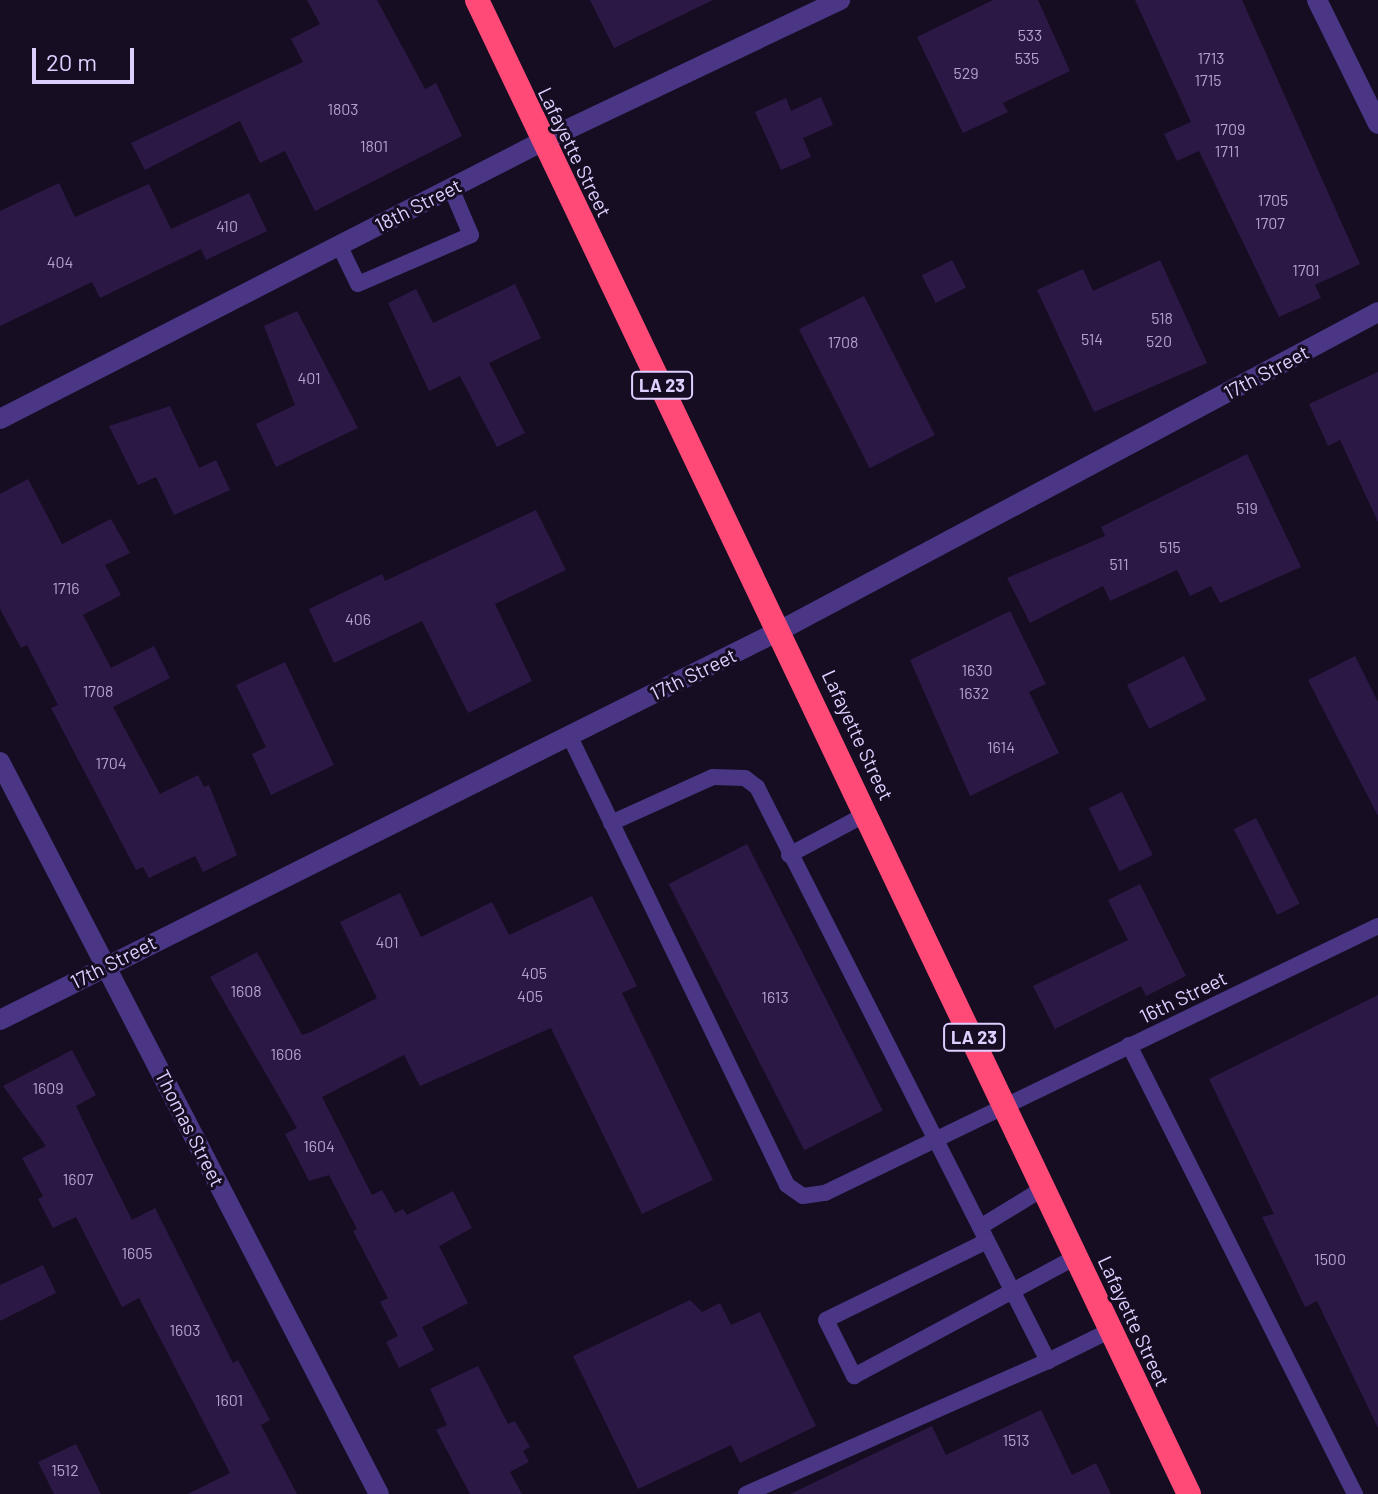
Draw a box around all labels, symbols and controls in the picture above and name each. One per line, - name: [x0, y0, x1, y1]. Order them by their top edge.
- house number: 533: [1018, 25, 1042, 45]
- scale bar: [36, 32, 138, 82]
- text: 20 m: [46, 47, 97, 76]
- house number: 535: [1015, 48, 1039, 68]
- house number: 1713: [1197, 48, 1225, 68]
- house number: 529: [953, 63, 979, 83]
- house number: 1715: [1194, 70, 1222, 90]
- street label: Lafayette Street: [533, 83, 617, 221]
- house number: 1803: [327, 99, 359, 119]
- house number: 1709: [1215, 119, 1245, 139]
- house number: 1801: [360, 136, 388, 156]
- house number: 1711: [1215, 141, 1239, 161]
- street label: 18th Street: [371, 173, 465, 237]
- house number: 1705: [1258, 190, 1288, 210]
- house number: 1707: [1255, 213, 1285, 233]
- house number: 410: [216, 216, 238, 236]
- house number: 404: [47, 252, 73, 272]
- house number: 1701: [1292, 260, 1320, 280]
- house number: 518: [1151, 308, 1173, 328]
- house number: 514: [1081, 329, 1103, 349]
- house number: 520: [1146, 331, 1172, 351]
- house number: 1708: [828, 332, 858, 352]
- street label: 17th Street: [1219, 340, 1313, 404]
- house number: 401: [297, 368, 321, 388]
- road number: LA 23: [630, 371, 694, 399]
- house number: 519: [1236, 498, 1258, 518]
- house number: 515: [1159, 537, 1181, 557]
- house number: 511: [1109, 554, 1129, 574]
- house number: 1716: [52, 578, 80, 598]
- house number: 406: [345, 609, 371, 629]
- street label: 17th Street: [646, 643, 740, 705]
- house number: 1630: [961, 660, 993, 680]
- street label: Lafayette Street: [817, 666, 899, 804]
- house number: 1708: [83, 681, 113, 701]
- house number: 1632: [959, 683, 989, 703]
- house number: 1614: [987, 737, 1015, 757]
- house number: 1704: [95, 753, 127, 773]
- street label: 17th Street: [66, 930, 160, 994]
- house number: 401: [375, 932, 399, 952]
- house number: 405: [521, 963, 547, 983]
- street label: 16th Street: [1136, 966, 1230, 1028]
- house number: 1608: [230, 981, 262, 1001]
- house number: 405: [517, 986, 543, 1006]
- house number: 1613: [761, 987, 789, 1007]
- road number: LA 23: [942, 1023, 1006, 1051]
- house number: 1606: [270, 1044, 302, 1064]
- street label: Thomas Street: [150, 1066, 230, 1190]
- house number: 1609: [32, 1078, 64, 1098]
- house number: 1604: [303, 1136, 335, 1156]
- house number: 1607: [63, 1169, 93, 1189]
- house number: 1605: [121, 1243, 153, 1263]
- house number: 1500: [1314, 1249, 1346, 1269]
- street label: Lafayette Street: [1093, 1252, 1175, 1390]
- house number: 1603: [169, 1320, 201, 1340]
- house number: 1601: [215, 1390, 243, 1410]
- house number: 1513: [1002, 1430, 1030, 1450]
- house number: 1512: [51, 1460, 79, 1480]

